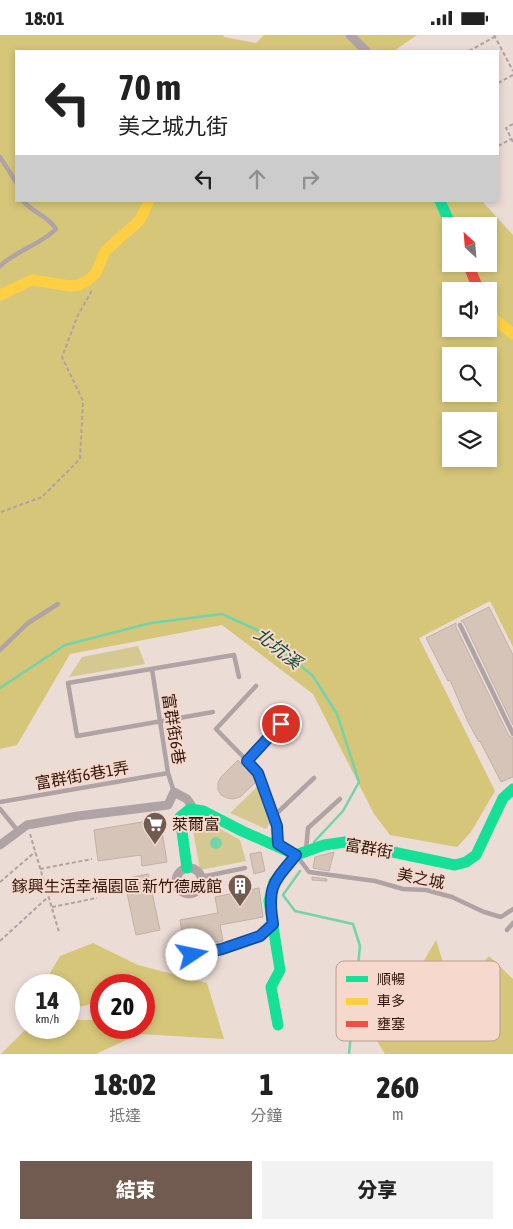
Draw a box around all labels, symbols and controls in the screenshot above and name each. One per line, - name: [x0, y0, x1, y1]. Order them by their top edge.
- text: 18:01: [25, 7, 64, 29]
- text: 70 m: [118, 67, 181, 107]
- icon: left: [35, 70, 100, 135]
- text: 美之城九街: [118, 113, 228, 139]
- icon: left: [190, 165, 218, 193]
- icon: ahead: [243, 165, 271, 193]
- icon: right: [296, 165, 324, 193]
- north arrow: [442, 217, 498, 273]
- map controls: [442, 217, 497, 467]
- button: sound: [442, 282, 497, 337]
- button: search: [442, 347, 497, 402]
- button: layers: [442, 412, 497, 467]
- water label: 北坑溪: [250, 623, 308, 675]
- street label: 富群街6巷: [160, 692, 188, 766]
- pin: [260, 703, 302, 745]
- icon: arrive: [267, 710, 295, 738]
- street label: 富群街6巷1弄: [34, 758, 130, 792]
- supermarket icon: 萊爾富: [142, 811, 168, 845]
- place label: 萊爾富: [172, 815, 220, 833]
- street label: 富群街: [344, 835, 394, 861]
- street label: 美之城: [396, 865, 446, 891]
- building icon: 鎵興生活幸福園區 新竹德威館: [227, 873, 253, 907]
- place label: 鎵興生活幸福園區 新竹德威館: [12, 877, 222, 895]
- position arrow: [165, 928, 217, 980]
- legend: [336, 961, 500, 1041]
- text: 順暢: [377, 971, 405, 987]
- speed limit sign: 20: [90, 974, 155, 1039]
- text: 14: [36, 986, 59, 1014]
- text: 車多: [377, 993, 405, 1009]
- text: km/h: [36, 1012, 59, 1026]
- text: 壅塞: [377, 1016, 405, 1032]
- text: 18:02: [94, 1067, 156, 1101]
- text: 1: [259, 1067, 274, 1101]
- text: 260: [377, 1070, 419, 1104]
- text: m: [392, 1105, 404, 1123]
- text: 抵達: [109, 1106, 141, 1124]
- text: 分鐘: [251, 1106, 283, 1124]
- button: 結束: [20, 1161, 252, 1219]
- button: 分享: [262, 1161, 493, 1219]

